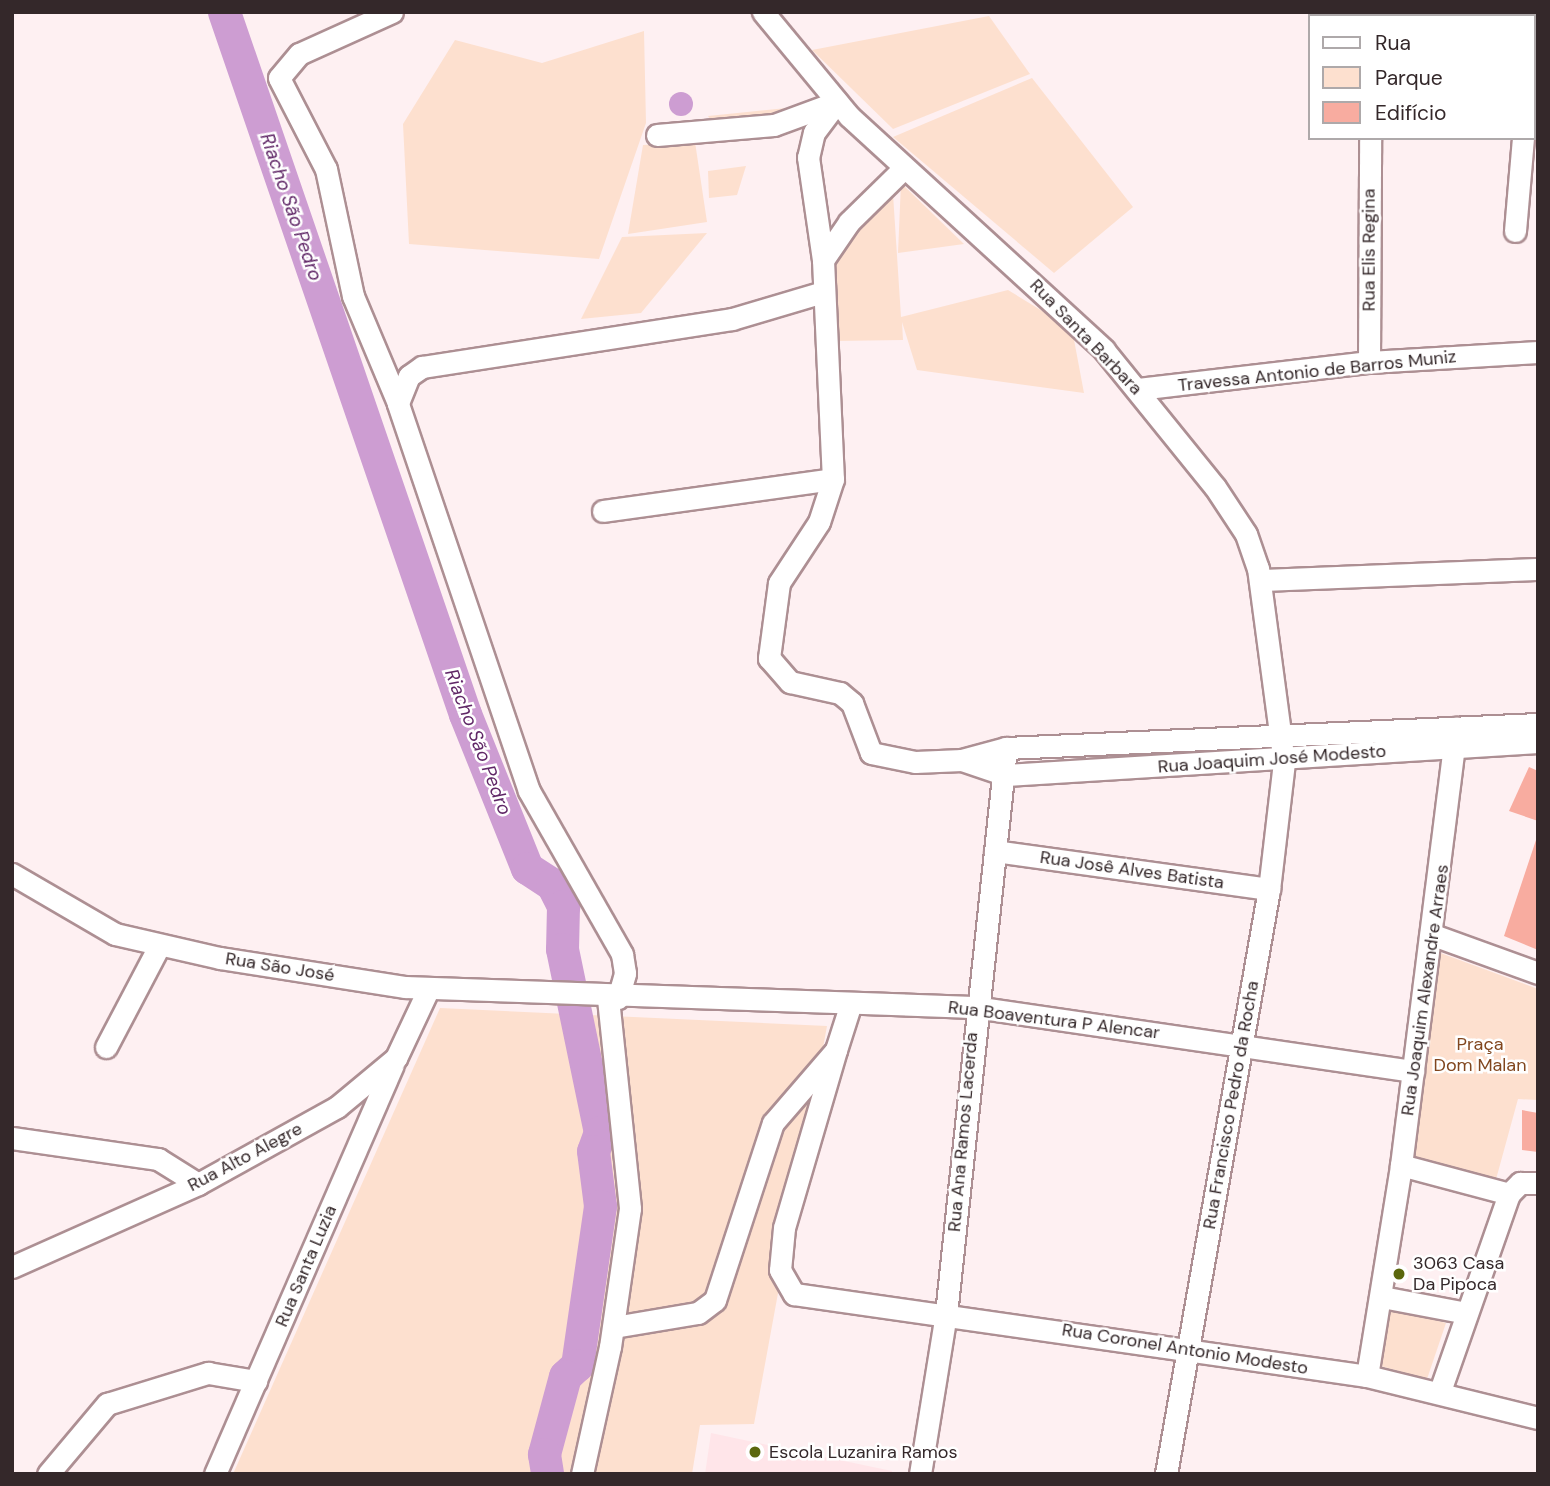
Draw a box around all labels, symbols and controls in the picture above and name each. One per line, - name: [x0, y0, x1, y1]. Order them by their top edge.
- legend: [1308, 14, 1536, 140]
- text: Rua: [1375, 29, 1411, 57]
- text: Parque: [1375, 64, 1443, 92]
- text: Edifício: [1375, 99, 1446, 127]
- water label: Riacho São Pedro: [255, 130, 327, 284]
- street label: Rua Elis Regina: [1358, 189, 1380, 311]
- street label: Rua Santa Barbara: [1025, 275, 1147, 399]
- street label: Travessa Antonio de Barros Muniz: [1177, 346, 1457, 396]
- water label: Riacho São Pedro: [440, 666, 516, 818]
- street label: Rua Joaquim José Modesto: [1157, 740, 1387, 778]
- street label: Rua Josê Alves Batista: [1039, 846, 1225, 894]
- street label: Rua Joaquim Alexandre Arraes: [1397, 863, 1453, 1117]
- street label: Rua São José: [224, 948, 336, 986]
- street label: Rua Francisco Pedro da Rocha: [1199, 979, 1263, 1231]
- street label: Rua Boaventura P Alencar: [947, 996, 1161, 1044]
- street label: Rua Ana Ramos Lacerda: [944, 1031, 982, 1233]
- park label: Praça Dom Malan: [1434, 1034, 1526, 1076]
- street label: Rua Alto Alegre: [184, 1118, 306, 1196]
- street label: Rua Santa Luzia: [271, 1202, 341, 1330]
- place label: 3063 Casa Da Pipoca: [1413, 1253, 1504, 1296]
- marker: 3063 Casa Da Pipoca: [1391, 1266, 1407, 1282]
- street label: Rua Coronel Antonio Modesto: [1060, 1319, 1310, 1379]
- place label: Escola Luzanira Ramos: [769, 1441, 957, 1463]
- marker: Escola Luzanira Ramos: [747, 1444, 763, 1460]

